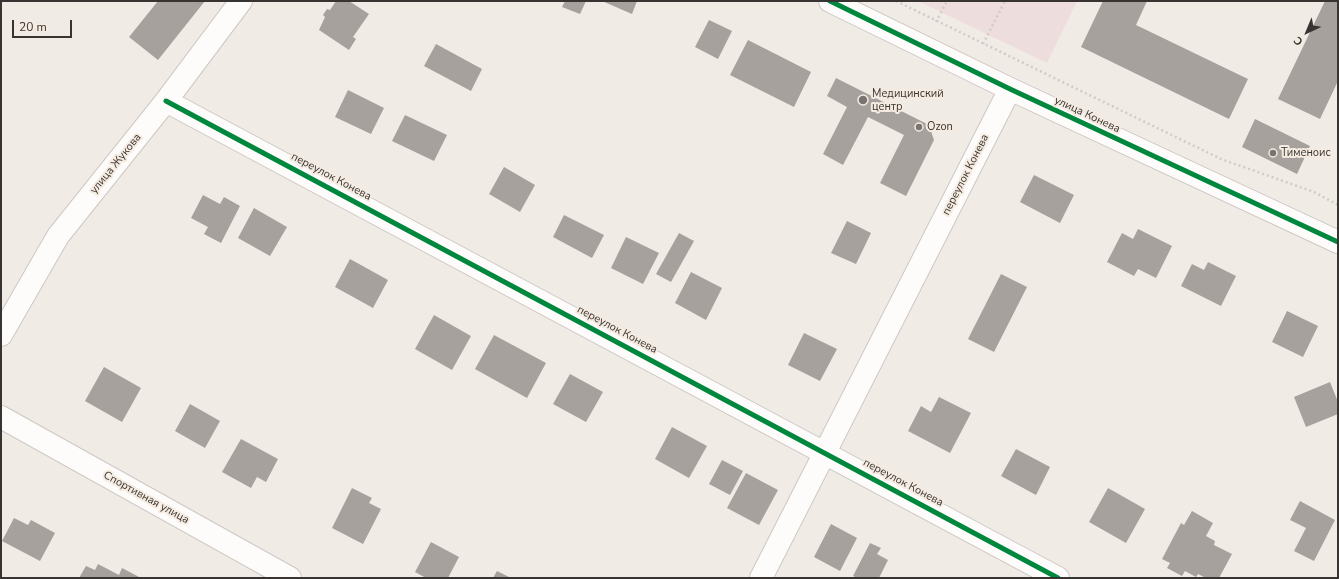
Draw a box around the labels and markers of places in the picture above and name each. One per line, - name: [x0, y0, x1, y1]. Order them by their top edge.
- place label: Медицинский центр: [872, 87, 944, 113]
- marker: Медицинский центр: [857, 94, 869, 106]
- place label: Ozon: [927, 120, 953, 134]
- marker: Ozon: [914, 122, 924, 132]
- place label: Тименоис: [1281, 146, 1331, 160]
- marker: Тименоис: [1268, 148, 1278, 158]

